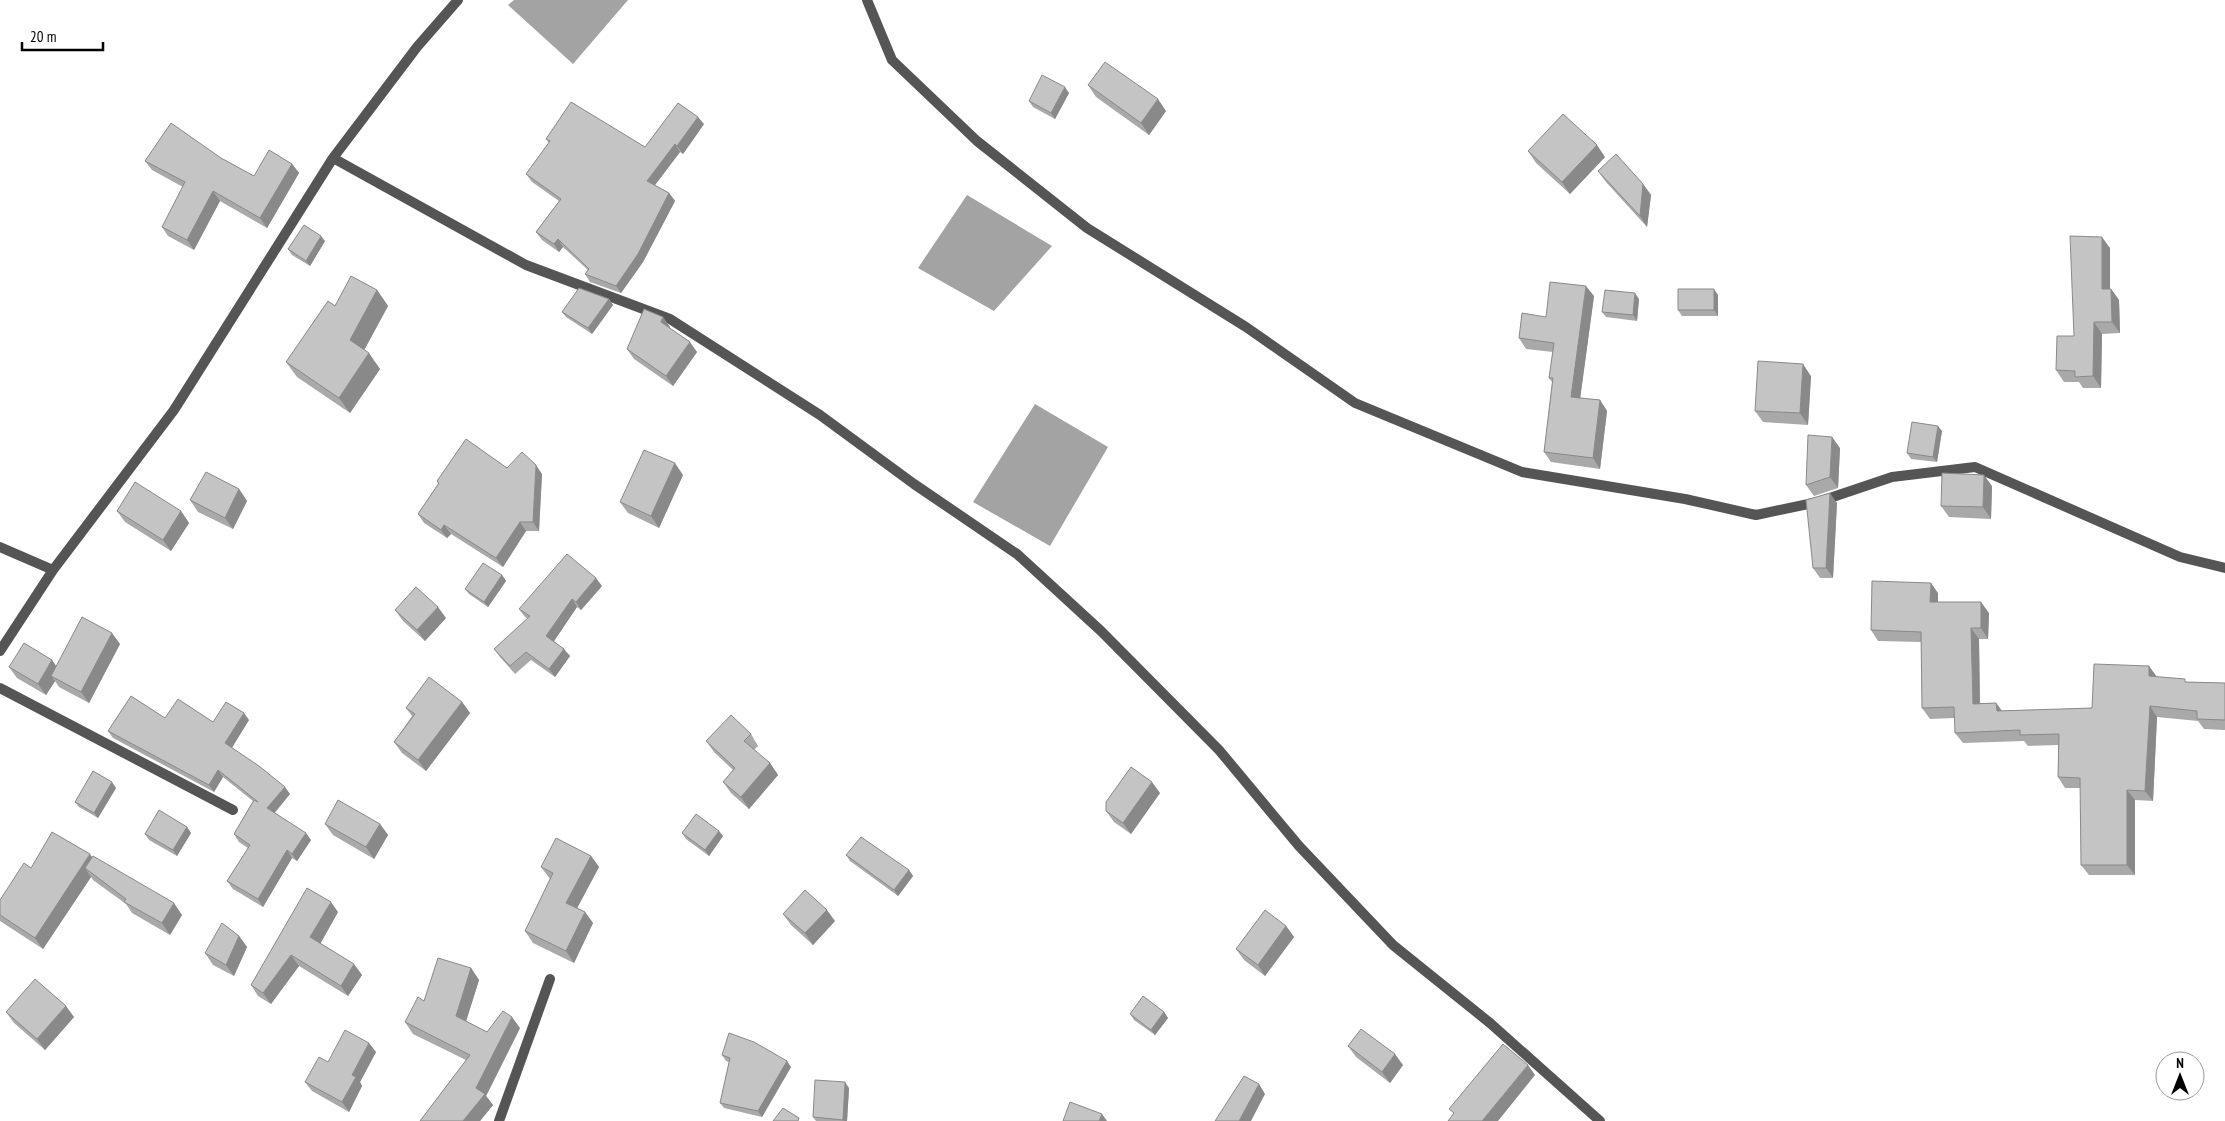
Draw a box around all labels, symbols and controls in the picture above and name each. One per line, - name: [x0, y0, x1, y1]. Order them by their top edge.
- scale bar: [22, 20, 104, 52]
- text: 20 m: [30, 27, 56, 46]
- north arrow: [2155, 1051, 2205, 1101]
- text: N: [2176, 1054, 2184, 1072]

